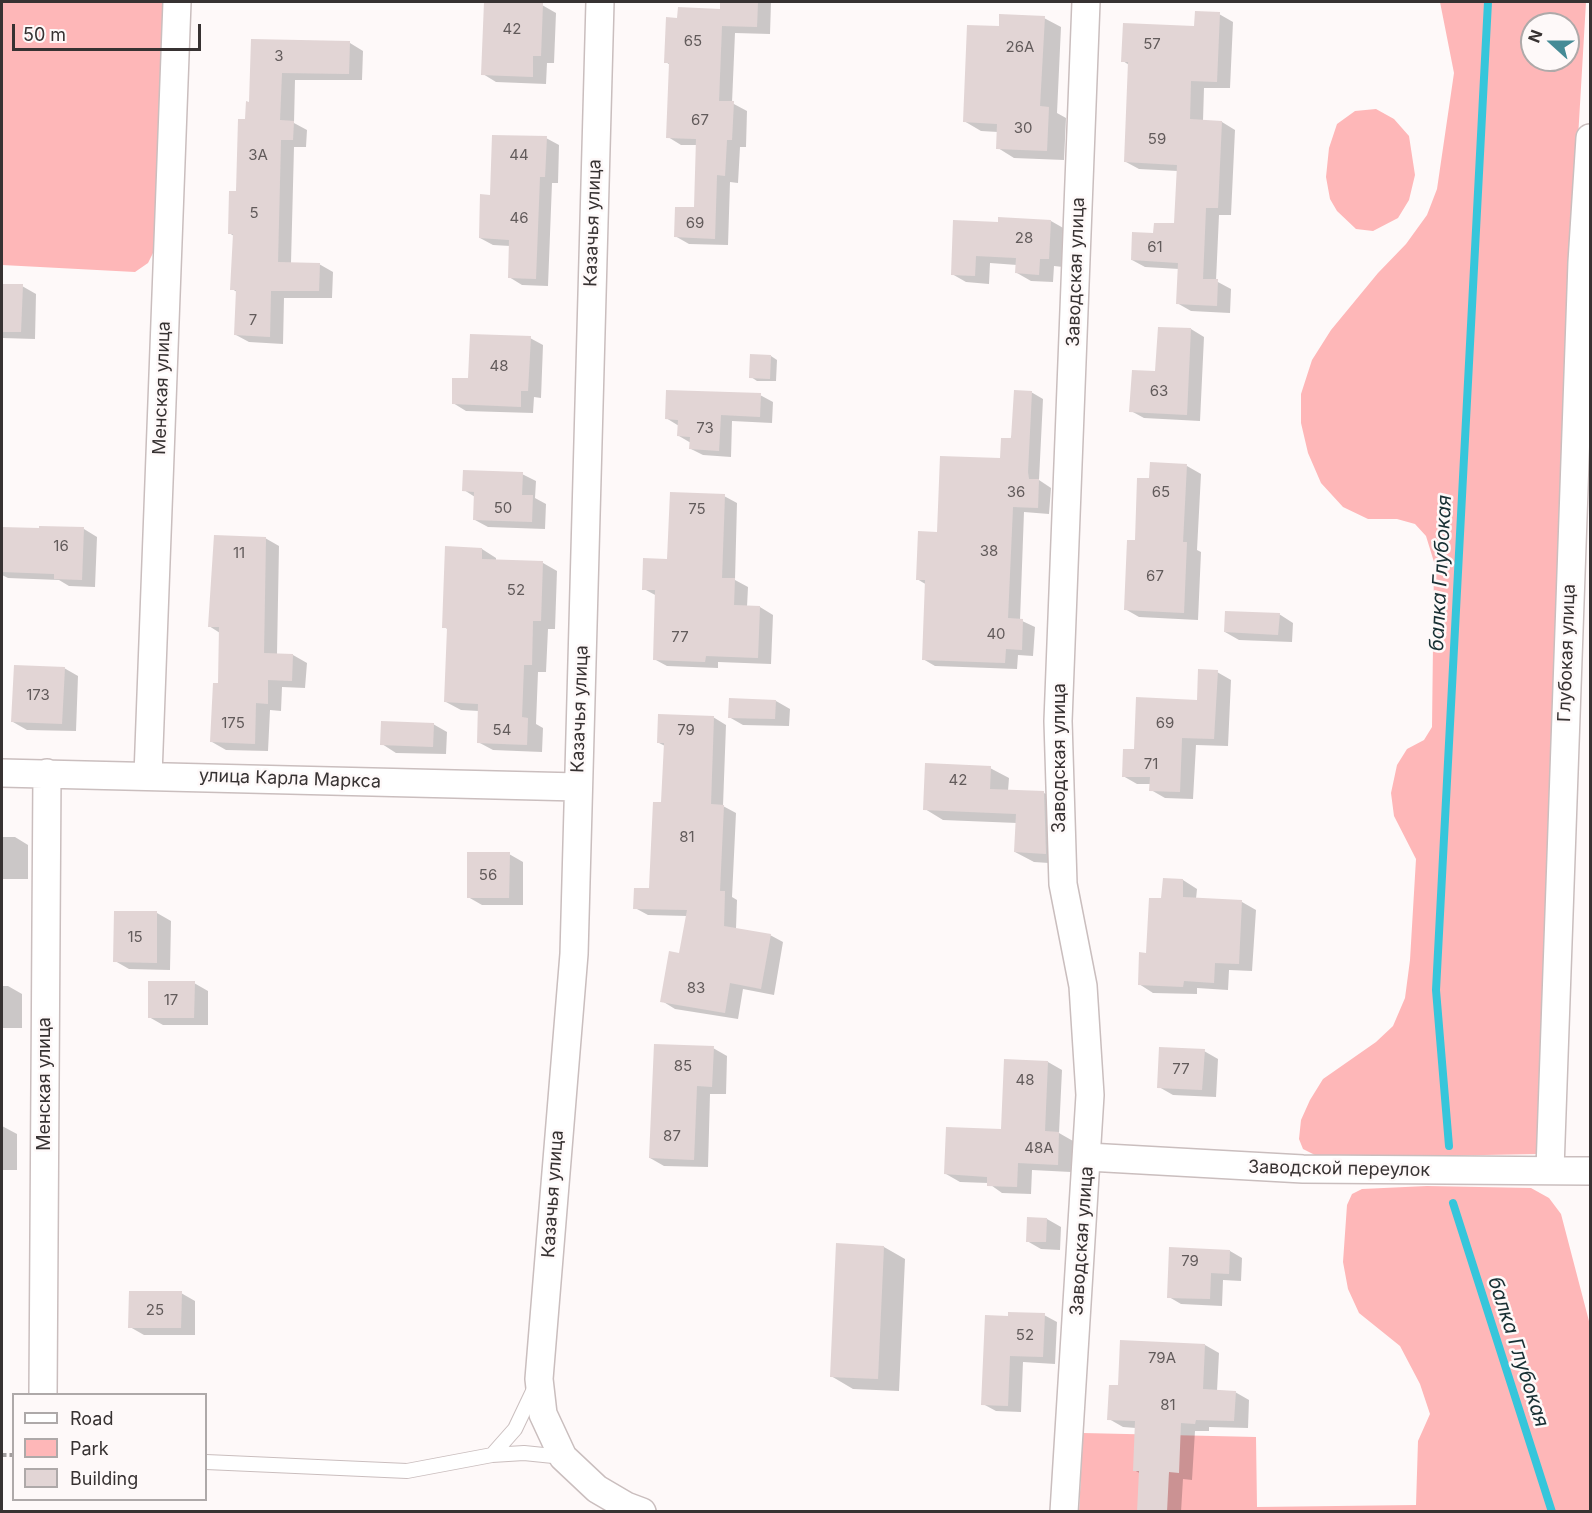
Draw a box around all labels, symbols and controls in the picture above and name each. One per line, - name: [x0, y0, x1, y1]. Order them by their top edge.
- scale bar: [15, 12, 204, 50]
- north arrow: [1520, 12, 1580, 72]
- house number: 42: [503, 20, 521, 38]
- text: 50 m: [23, 24, 66, 45]
- text: N: [1524, 27, 1547, 46]
- house number: 65: [684, 32, 702, 50]
- house number: 57: [1143, 35, 1161, 53]
- house number: 26А: [1006, 38, 1034, 56]
- house number: 3: [274, 47, 284, 65]
- house number: 67: [691, 111, 709, 129]
- house number: 30: [1014, 119, 1032, 137]
- house number: 59: [1148, 130, 1166, 148]
- house number: 3А: [248, 146, 268, 164]
- house number: 44: [509, 146, 529, 164]
- street label: Казачья улица: [580, 159, 606, 287]
- street label: Заводская улица: [1063, 197, 1089, 347]
- house number: 5: [249, 204, 259, 222]
- house number: 46: [510, 209, 528, 227]
- house number: 69: [686, 214, 704, 232]
- house number: 28: [1015, 229, 1033, 247]
- house number: 61: [1147, 238, 1163, 256]
- house number: 7: [249, 311, 257, 329]
- street label: Менская улица: [149, 321, 175, 455]
- house number: 48: [490, 357, 508, 375]
- house number: 63: [1150, 382, 1168, 400]
- house number: 73: [696, 419, 714, 437]
- house number: 36: [1007, 483, 1025, 501]
- house number: 65: [1152, 483, 1170, 501]
- water label: балка Глубокая: [1425, 494, 1457, 652]
- house number: 50: [494, 499, 512, 517]
- house number: 75: [688, 500, 706, 518]
- house number: 16: [53, 537, 69, 555]
- house number: 38: [980, 542, 998, 560]
- house number: 11: [233, 544, 245, 562]
- house number: 67: [1146, 567, 1164, 585]
- house number: 52: [507, 581, 525, 599]
- street label: Глубокая улица: [1554, 584, 1580, 722]
- house number: 40: [986, 625, 1006, 643]
- house number: 77: [671, 628, 689, 646]
- street label: Казачья улица: [567, 645, 593, 773]
- street label: Заводская улица: [1049, 683, 1071, 833]
- house number: 173: [26, 686, 50, 704]
- house number: 175: [221, 714, 245, 732]
- house number: 69: [1156, 714, 1174, 732]
- house number: 54: [493, 721, 511, 739]
- house number: 79: [677, 721, 695, 739]
- house number: 71: [1144, 755, 1158, 773]
- street label: улица Карла Маркса: [199, 765, 381, 793]
- house number: 42: [949, 771, 967, 789]
- house number: 81: [679, 828, 695, 846]
- house number: 56: [479, 866, 497, 884]
- house number: 15: [127, 928, 143, 946]
- house number: 83: [687, 979, 705, 997]
- house number: 17: [164, 991, 178, 1009]
- street label: Менская улица: [34, 1017, 56, 1151]
- house number: 85: [674, 1057, 692, 1075]
- house number: 77: [1172, 1060, 1190, 1078]
- house number: 48: [1016, 1071, 1034, 1089]
- house number: 87: [663, 1127, 681, 1145]
- street label: Казачья улица: [538, 1129, 568, 1259]
- house number: 48А: [1024, 1139, 1054, 1157]
- street label: Заводской переулок: [1248, 1157, 1430, 1181]
- street label: Заводская улица: [1066, 1166, 1098, 1316]
- house number: 79: [1181, 1252, 1199, 1270]
- water label: балка Глубокая: [1482, 1274, 1554, 1430]
- house number: 25: [146, 1301, 164, 1319]
- house number: 52: [1016, 1326, 1034, 1344]
- house number: 79А: [1148, 1349, 1176, 1367]
- legend: [12, 1393, 207, 1501]
- house number: 81: [1160, 1396, 1176, 1414]
- text: Road: [70, 1408, 113, 1429]
- text: Park: [70, 1438, 109, 1459]
- text: Building: [70, 1468, 138, 1489]

